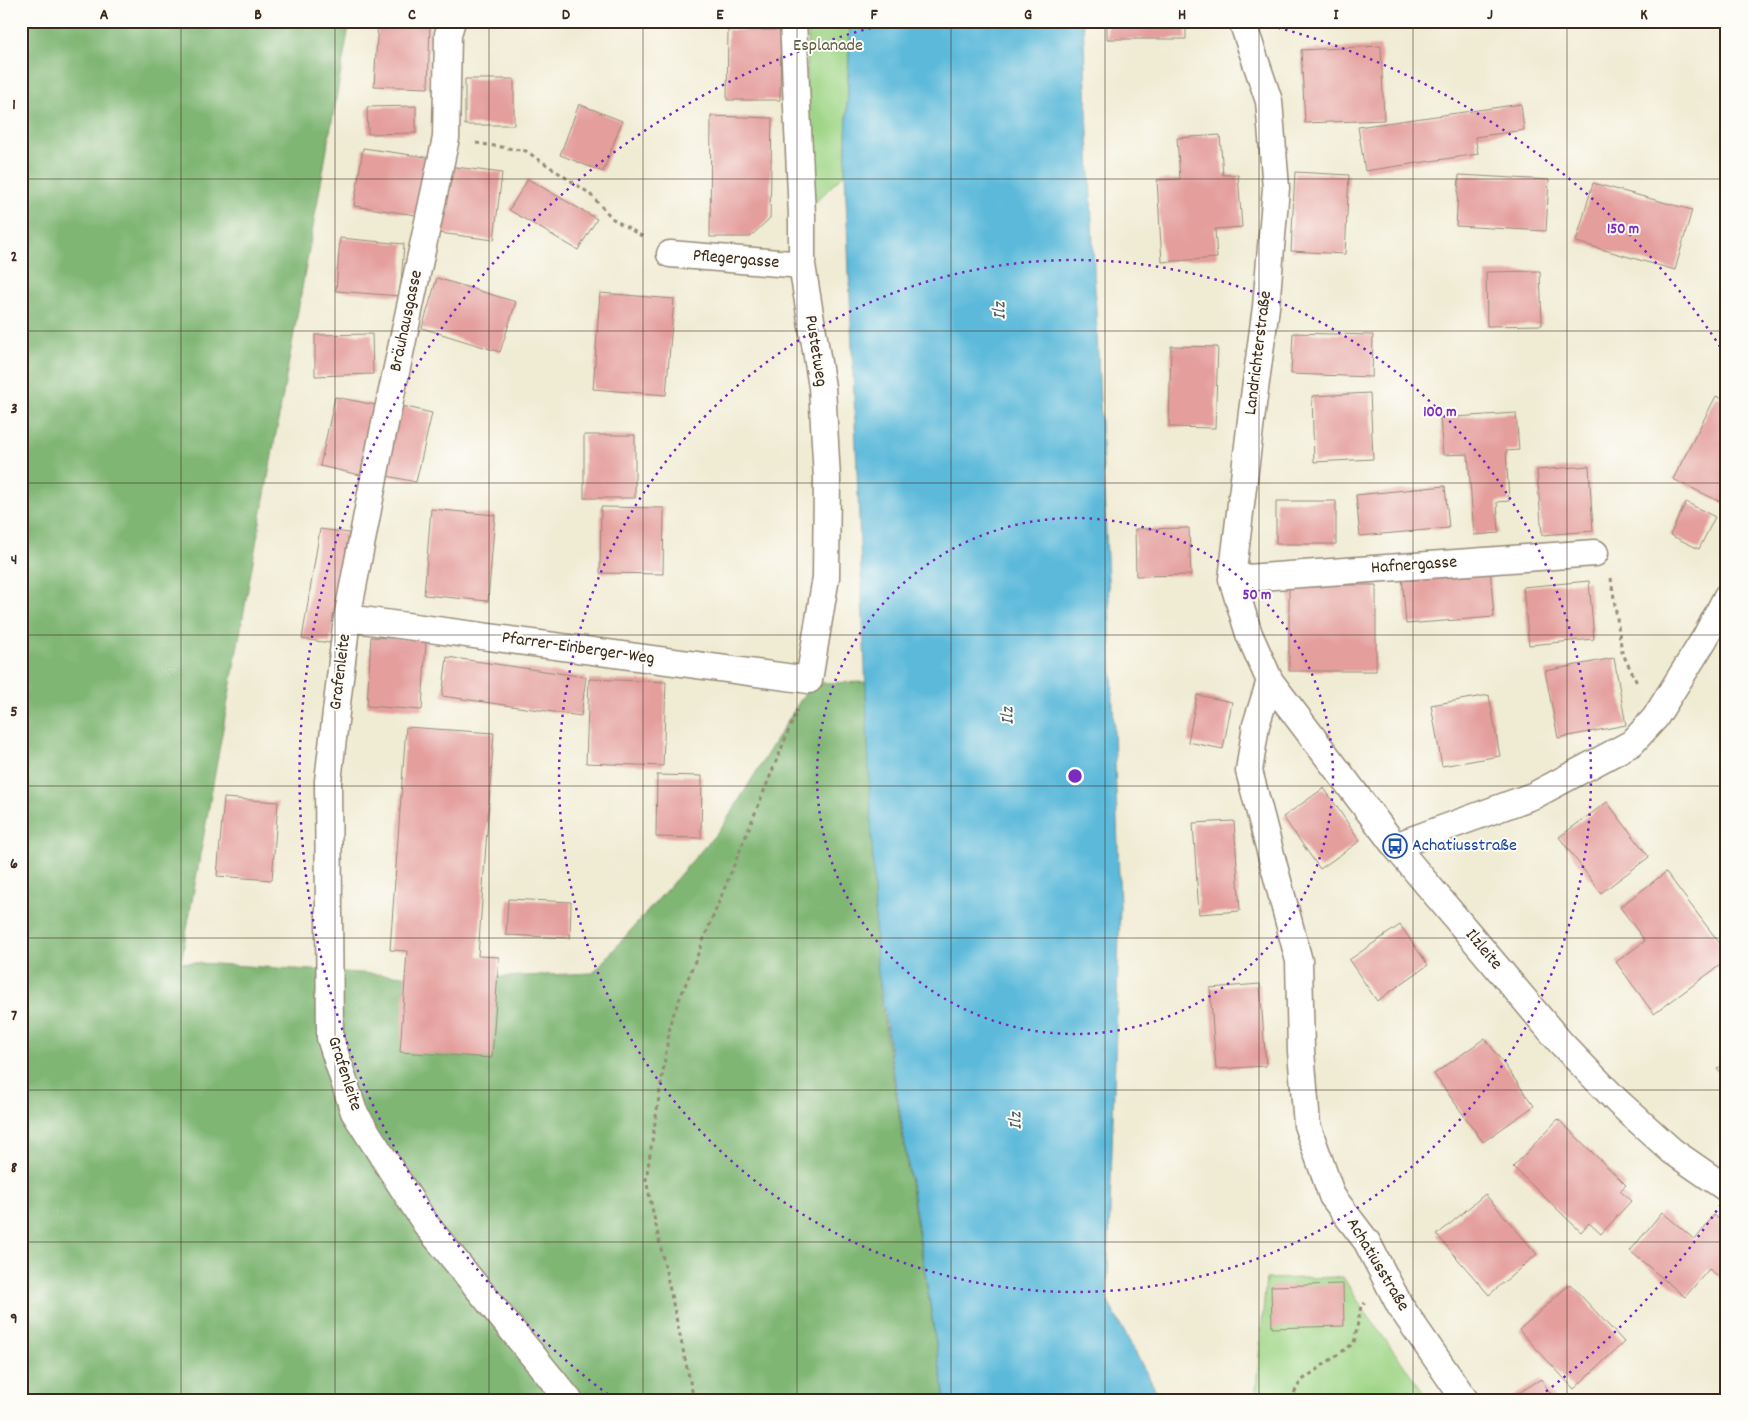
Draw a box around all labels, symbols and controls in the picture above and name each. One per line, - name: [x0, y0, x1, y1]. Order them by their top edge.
- text: A: [100, 4, 109, 27]
- text: B: [254, 4, 262, 27]
- text: C: [408, 4, 416, 27]
- text: D: [562, 4, 571, 27]
- text: E: [716, 4, 724, 27]
- text: F: [870, 4, 878, 27]
- text: G: [1024, 4, 1032, 27]
- text: H: [1178, 4, 1186, 27]
- text: I: [1334, 4, 1340, 27]
- text: J: [1487, 4, 1493, 27]
- text: K: [1640, 4, 1648, 27]
- park label: Esplanade: [793, 34, 863, 59]
- text: 1: [12, 94, 16, 117]
- text: 150 m: [1607, 219, 1639, 241]
- street label: Pflegergasse: [692, 244, 780, 276]
- text: 2: [11, 246, 18, 269]
- street label: Bräuhausgasse: [384, 268, 430, 374]
- street label: Landrichterstraße: [1239, 289, 1279, 417]
- water label: Ilz: [987, 301, 1015, 320]
- street label: Pustetweg: [797, 313, 833, 389]
- text: 3: [10, 398, 18, 421]
- text: 100 m: [1423, 402, 1457, 424]
- text: 4: [11, 549, 17, 572]
- street label: Hafnergasse: [1370, 551, 1458, 581]
- text: 50 m: [1243, 585, 1271, 607]
- street label: Pfarrer-Einberger-Weg: [500, 626, 656, 672]
- street label: Grafenleite: [324, 632, 358, 712]
- text: 5: [10, 701, 18, 724]
- water label: Ilz: [995, 706, 1023, 725]
- centre of rings: [1066, 767, 1084, 785]
- bus stop icon: Achatiusstraße: [1382, 833, 1408, 859]
- place label: Achatiusstraße: [1412, 834, 1517, 859]
- text: 6: [10, 853, 18, 876]
- street label: Ilzleite: [1458, 924, 1508, 976]
- text: 7: [11, 1005, 17, 1028]
- street label: Grafenleite: [320, 1034, 368, 1114]
- water label: Ilz: [1003, 1111, 1031, 1130]
- text: 8: [11, 1157, 18, 1180]
- street label: Achatiusstraße: [1339, 1214, 1415, 1316]
- text: 9: [10, 1308, 18, 1331]

